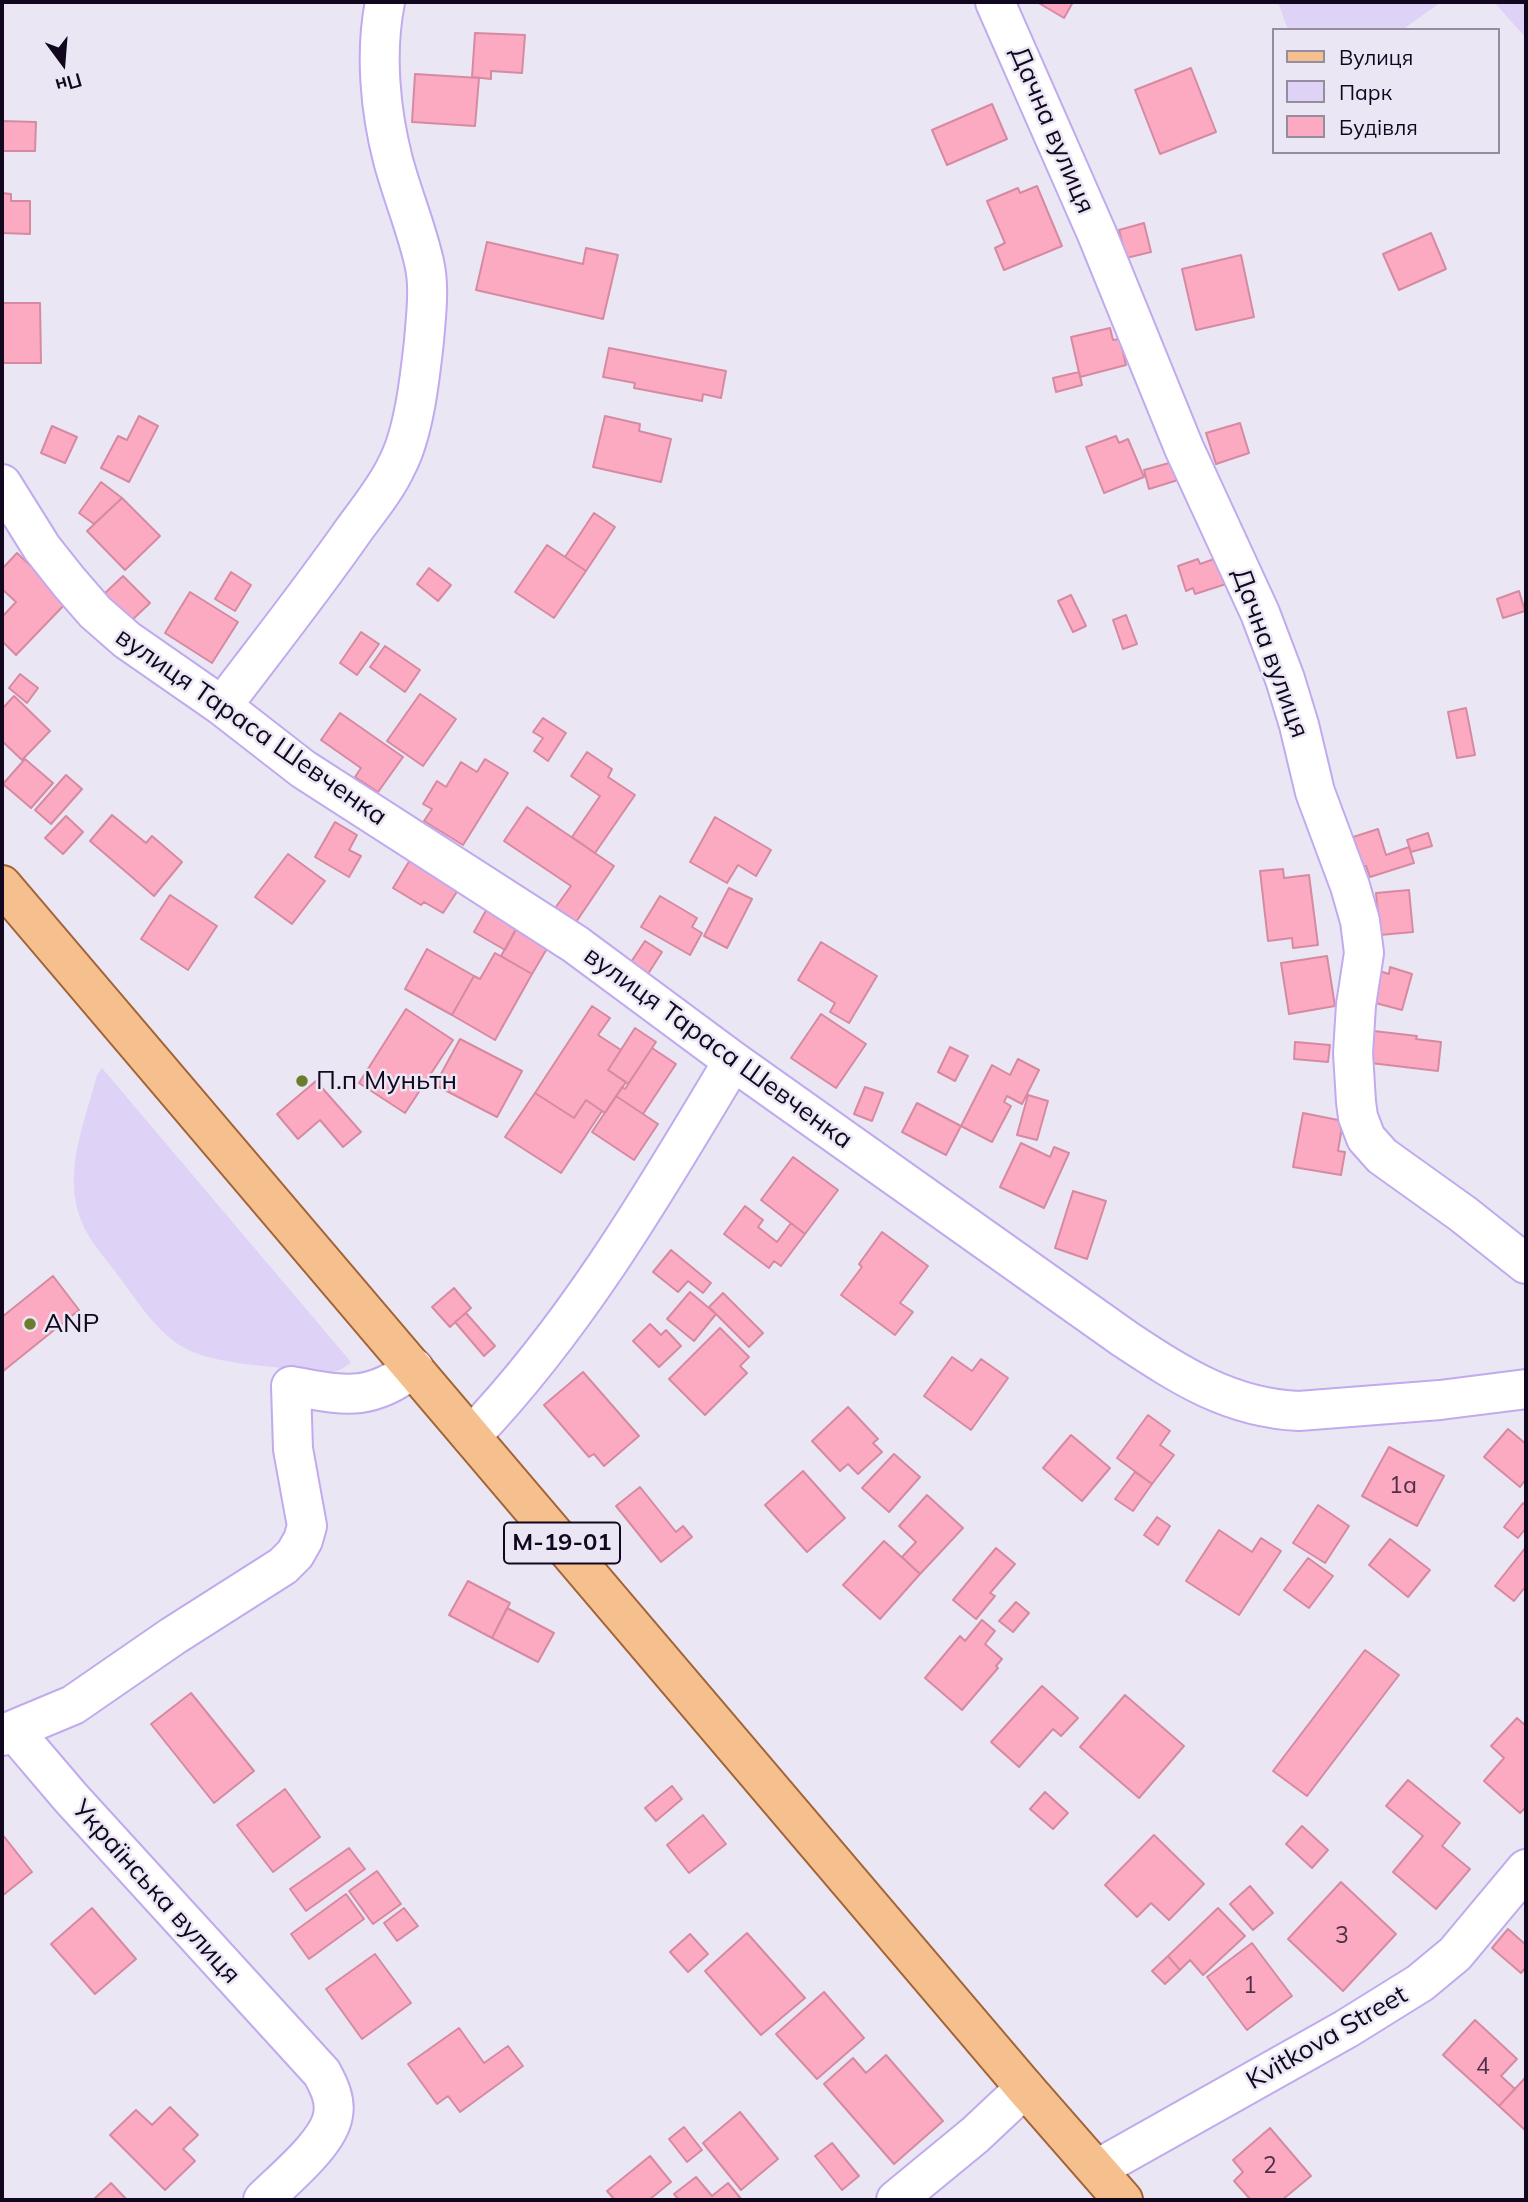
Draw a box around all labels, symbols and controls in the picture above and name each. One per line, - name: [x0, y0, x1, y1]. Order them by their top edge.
- north arrow: [28, 28, 98, 98]
- legend: [1272, 28, 1500, 154]
- street label: Дачна вулиця: [1003, 42, 1101, 218]
- text: Вулиця: [1339, 44, 1413, 70]
- text: Пн: [53, 68, 85, 98]
- text: Парк: [1339, 79, 1392, 105]
- text: Будівля: [1339, 114, 1418, 140]
- street label: Дачна вулиця: [1225, 564, 1315, 742]
- street label: вулиця Тараса Шевченка: [109, 621, 393, 833]
- street label: вулиця Тараса Шевченка: [578, 940, 858, 1156]
- place label: П.п Муньтн: [316, 1065, 457, 1097]
- marker: П.п Муньтн: [294, 1073, 310, 1089]
- place label: ANP: [44, 1308, 99, 1340]
- marker: ANP: [22, 1316, 38, 1332]
- house number: 1а: [1389, 1472, 1417, 1500]
- road number: М-19-01: [504, 1522, 620, 1563]
- street label: Українська вулиця: [65, 1794, 247, 1990]
- house number: 3: [1335, 1922, 1349, 1950]
- house number: 1: [1243, 1972, 1257, 2000]
- street label: Kvitkova Street: [1241, 1979, 1413, 2097]
- house number: 4: [1476, 2053, 1490, 2081]
- house number: 2: [1263, 2152, 1277, 2180]

